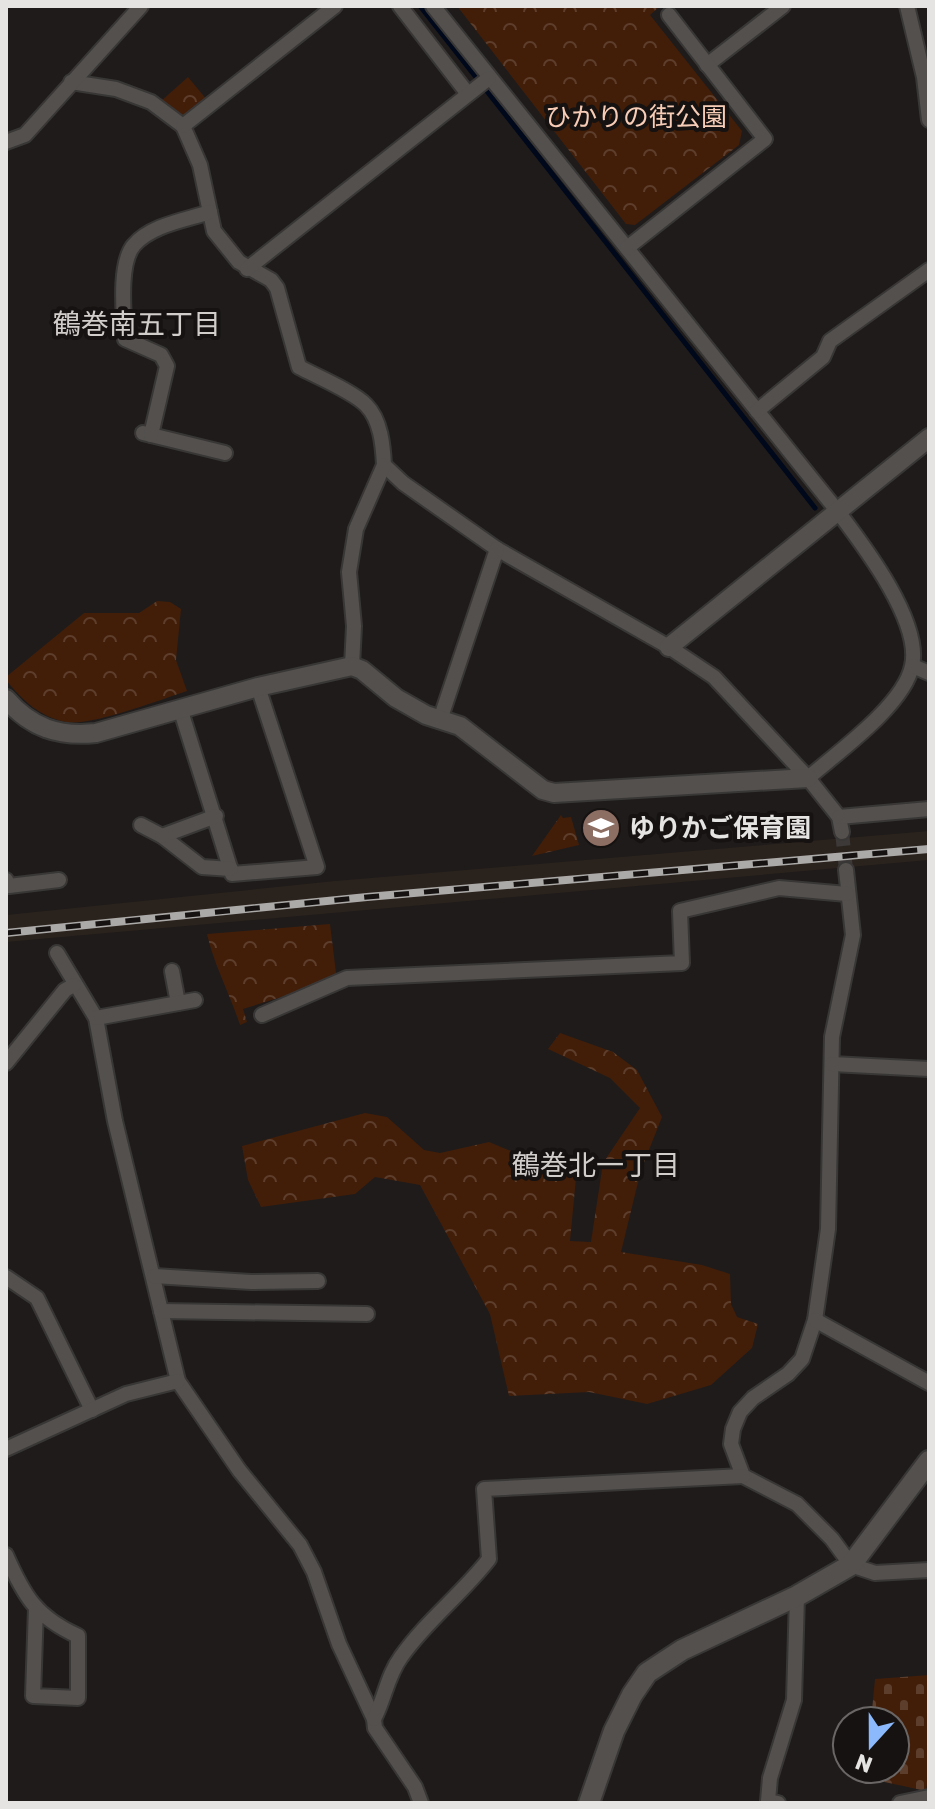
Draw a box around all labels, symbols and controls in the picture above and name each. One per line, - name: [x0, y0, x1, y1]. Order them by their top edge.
- park label: ひかりの街公園: [545, 102, 727, 133]
- district label: 鶴巻南五丁目: [53, 308, 221, 341]
- school or university icon: ゆりかご保育園: [580, 807, 622, 849]
- place label: ゆりかご保育園: [629, 813, 811, 844]
- district label: 鶴巻北一丁目: [512, 1149, 680, 1182]
- north arrow: [831, 1705, 911, 1785]
- text: N: [852, 1748, 876, 1779]

